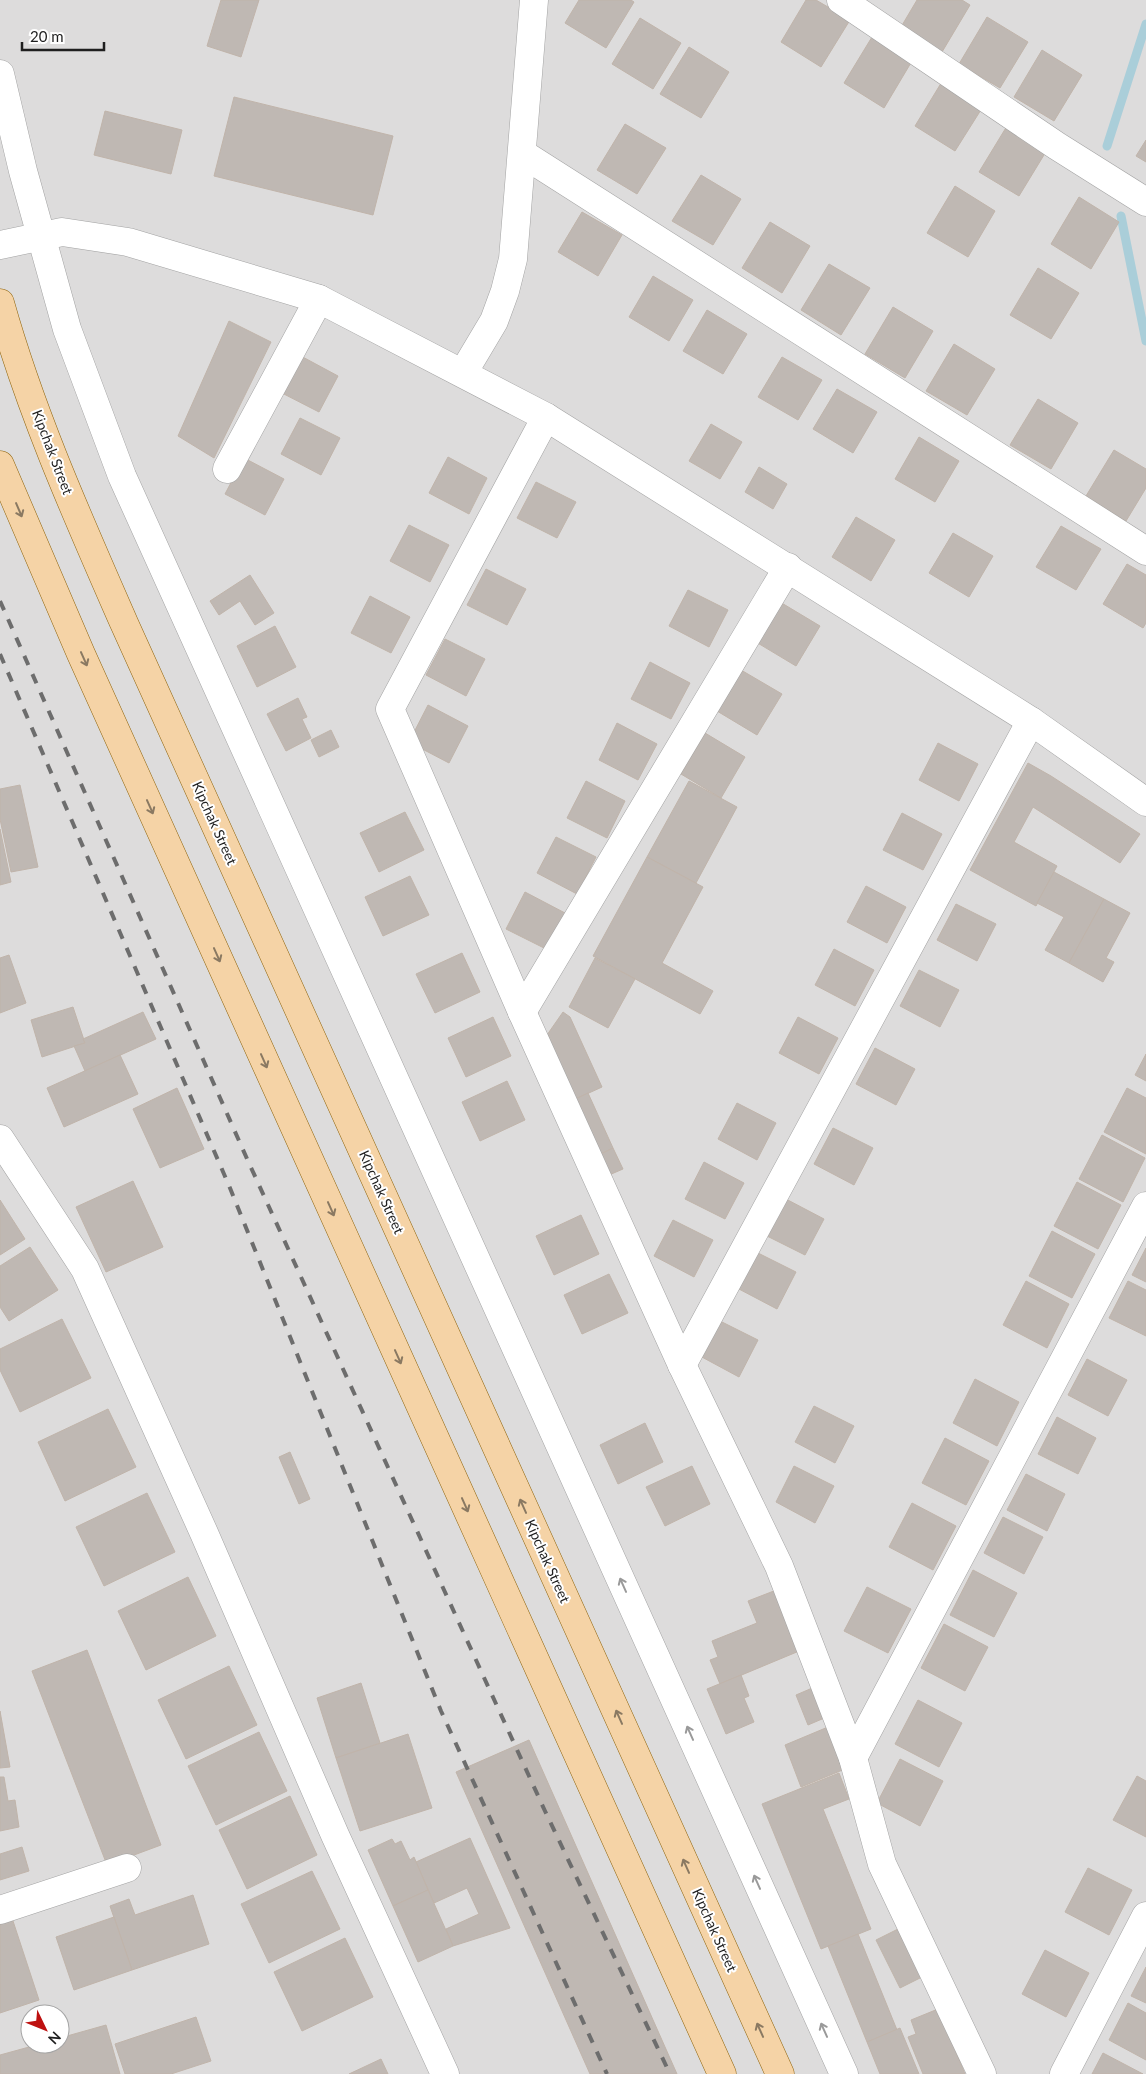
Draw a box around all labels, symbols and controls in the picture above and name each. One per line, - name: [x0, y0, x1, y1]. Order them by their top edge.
- scale bar: [22, 20, 105, 52]
- text: 20 m: [30, 27, 64, 45]
- street label: Kipchak Street: [29, 407, 77, 497]
- one-way arrow: [15, 502, 24, 517]
- one-way arrow: [79, 651, 89, 666]
- street label: Kipchak Street: [189, 779, 241, 867]
- one-way arrow: [146, 799, 156, 814]
- one-way arrow: [212, 948, 222, 963]
- one-way arrow: [260, 1053, 270, 1068]
- street label: Kipchak Street: [356, 1148, 408, 1236]
- one-way arrow: [327, 1201, 337, 1216]
- one-way arrow: [393, 1349, 403, 1364]
- one-way arrow: [460, 1497, 470, 1512]
- one-way arrow: [518, 1499, 528, 1514]
- street label: Kipchak Street: [522, 1517, 574, 1605]
- one-way arrow: [618, 1578, 628, 1593]
- one-way arrow: [614, 1710, 624, 1725]
- one-way arrow: [685, 1726, 695, 1741]
- one-way arrow: [681, 1859, 690, 1874]
- one-way arrow: [752, 1875, 762, 1890]
- street label: Kipchak Street: [689, 1886, 741, 1974]
- north arrow: [20, 2004, 70, 2054]
- one-way arrow: [755, 2023, 765, 2038]
- one-way arrow: [819, 2023, 829, 2038]
- text: N: [45, 2028, 65, 2048]

